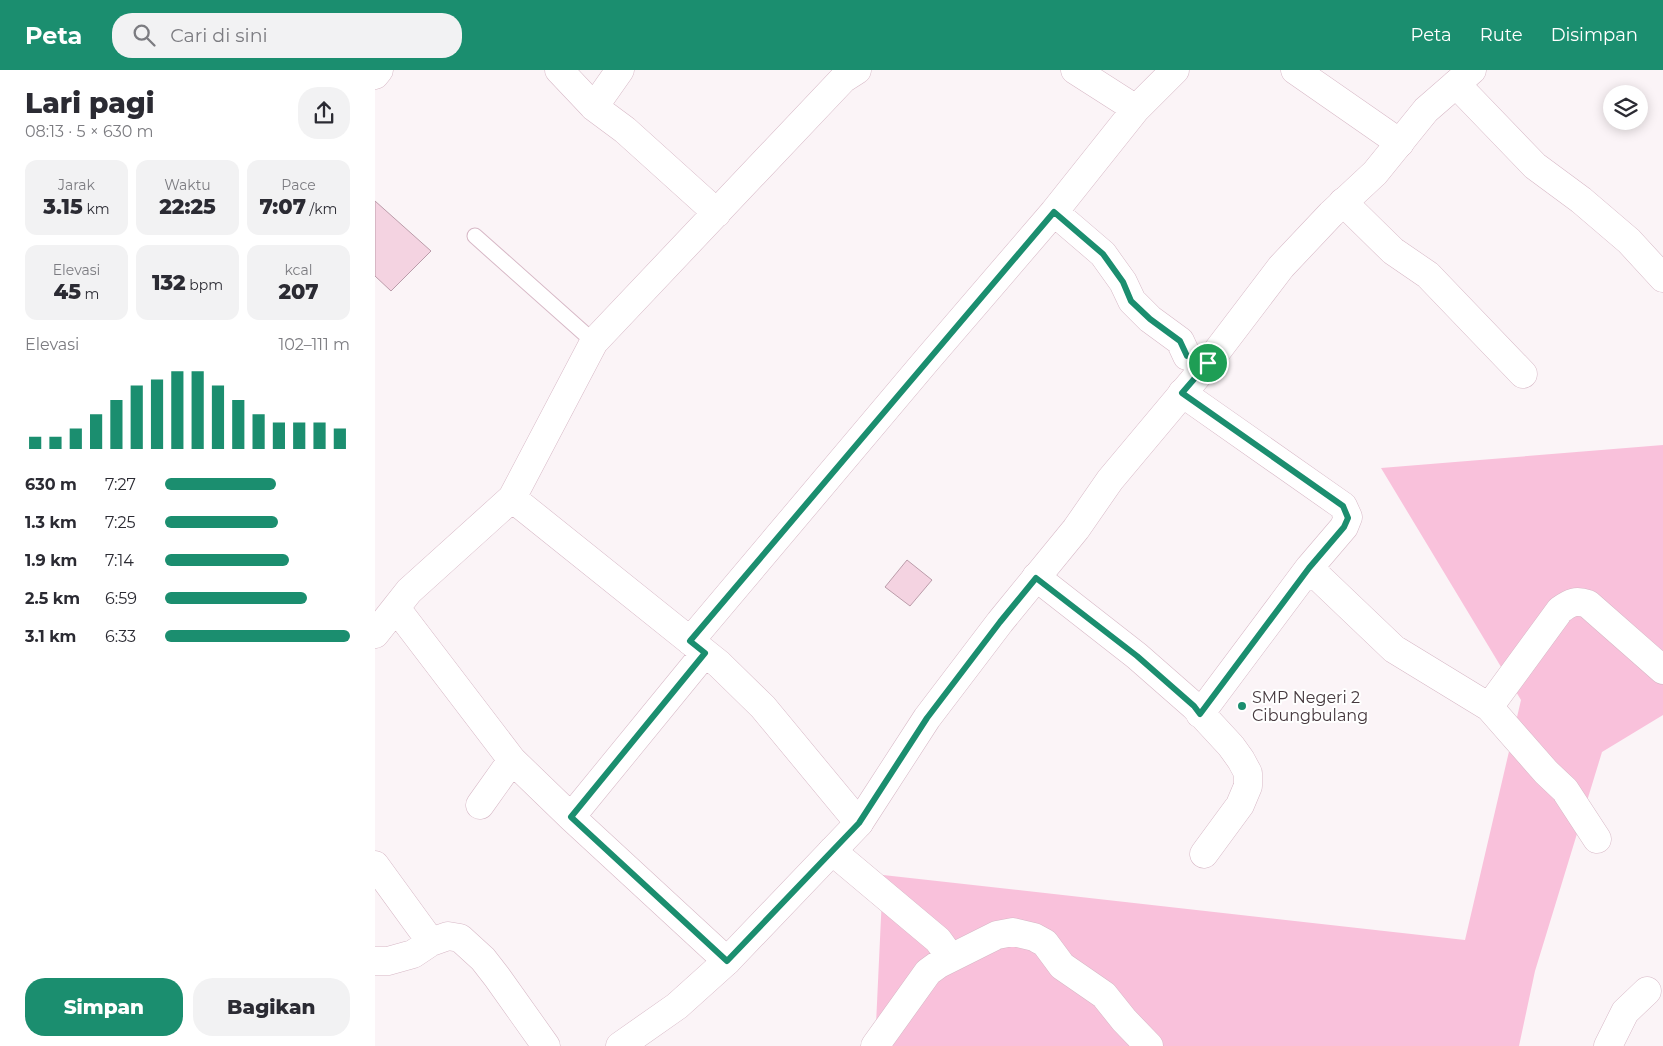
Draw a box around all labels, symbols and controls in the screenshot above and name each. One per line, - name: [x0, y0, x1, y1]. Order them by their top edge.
- search box: [112, 13, 462, 58]
- text: Peta: [25, 21, 82, 50]
- icon: search: [130, 21, 158, 49]
- text: Cari di sini: [170, 24, 268, 47]
- text: Peta: [1411, 24, 1452, 46]
- text: Rute: [1480, 24, 1523, 46]
- text: Disimpan: [1551, 24, 1638, 46]
- map controls: [1603, 85, 1648, 130]
- button: layers: [1603, 85, 1648, 130]
- text: Lari pagi: [25, 86, 155, 120]
- button: share: [298, 87, 350, 139]
- text: 08:13 · 5 × 630 m: [25, 122, 154, 141]
- text: Jarak: [58, 176, 95, 194]
- text: Waktu: [164, 176, 211, 194]
- text: Pace: [281, 176, 316, 194]
- text: 3.15: [43, 194, 83, 219]
- text: 22:25: [159, 194, 216, 219]
- text: 7:07: [260, 194, 306, 219]
- text: km: [83, 200, 110, 218]
- text: /km: [306, 200, 337, 218]
- text: Elevasi: [53, 261, 100, 279]
- text: kcal: [285, 261, 312, 279]
- text: 132: [152, 270, 186, 295]
- text: bpm: [186, 276, 223, 294]
- text: 45: [54, 279, 81, 304]
- text: 207: [278, 279, 319, 304]
- text: m: [81, 285, 99, 303]
- text: Elevasi: [25, 335, 79, 354]
- text: 102–111 m: [278, 335, 350, 354]
- pin: [1187, 342, 1229, 384]
- icon: arrive: [1194, 349, 1222, 377]
- text: 630 m: [25, 475, 77, 494]
- text: 7:27: [105, 475, 136, 494]
- text: 1.3 km: [25, 513, 77, 532]
- text: 7:25: [105, 513, 136, 532]
- text: 1.9 km: [25, 551, 77, 570]
- text: 7:14: [105, 551, 134, 570]
- text: 2.5 km: [25, 589, 80, 608]
- text: 6:59: [105, 589, 137, 608]
- text: 3.1 km: [25, 627, 76, 646]
- text: 6:33: [105, 627, 136, 646]
- place label: SMP Negeri 2 Cibungbulang: [1252, 688, 1368, 725]
- marker: SMP Negeri 2 Cibungbulang: [1236, 700, 1248, 712]
- button: Simpan: [25, 978, 183, 1036]
- button: Bagikan: [193, 978, 350, 1036]

